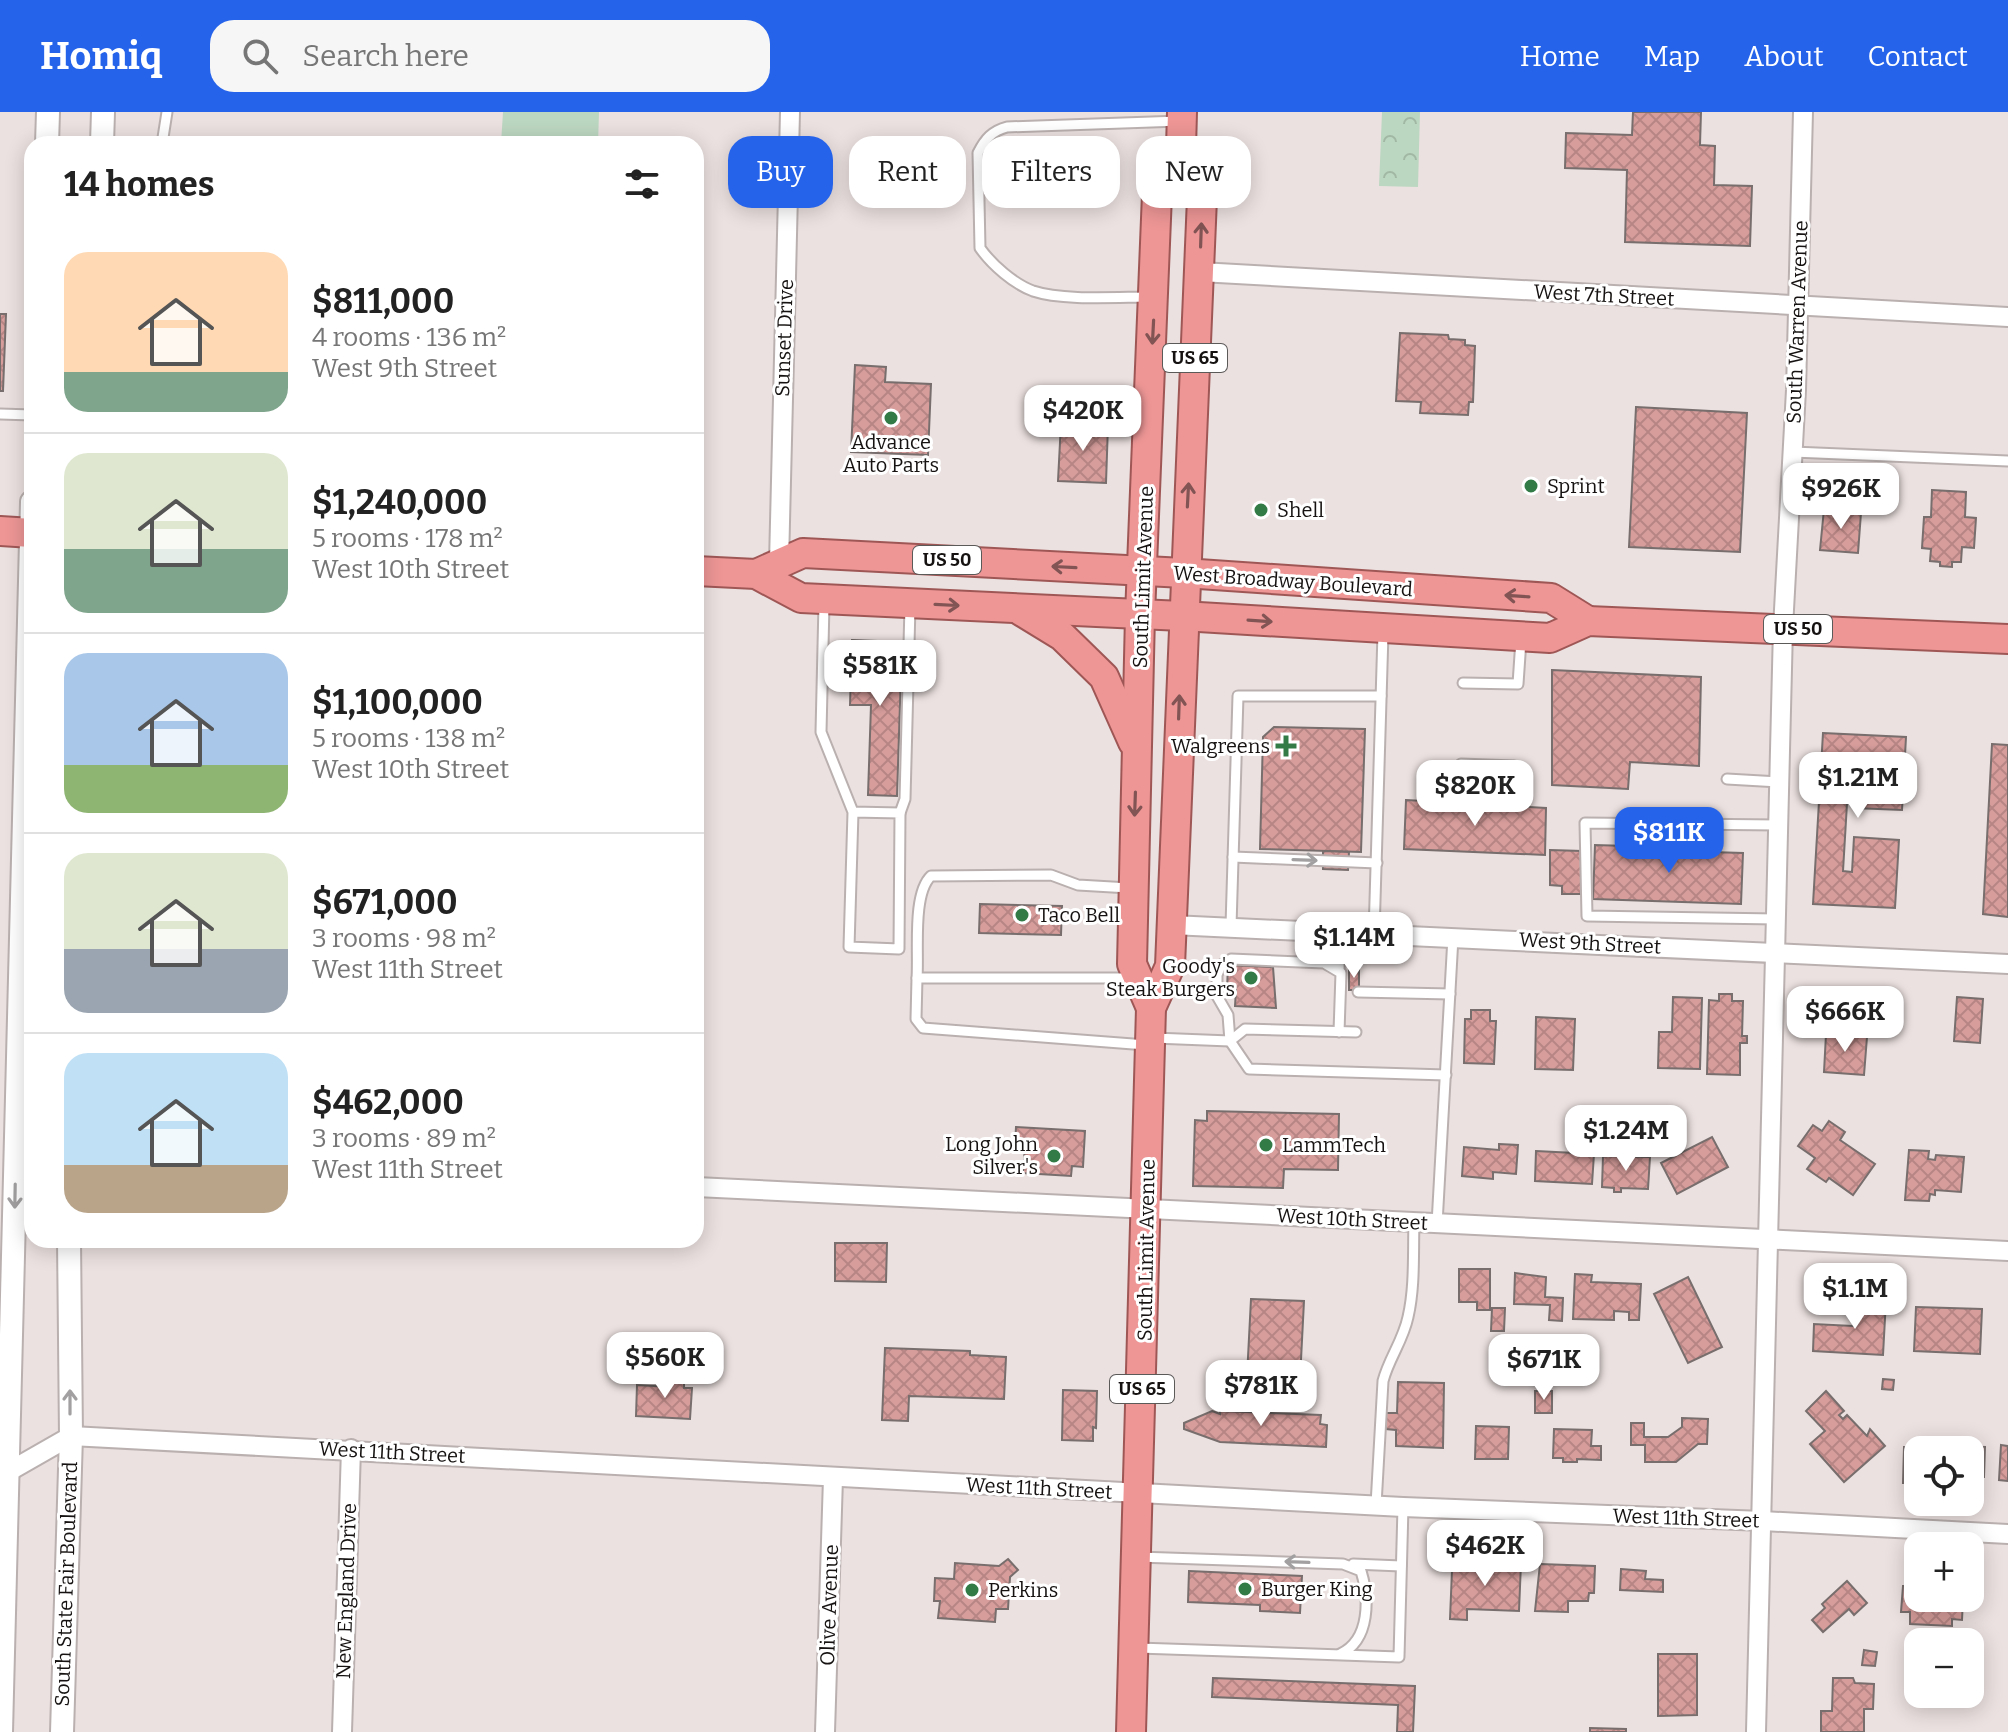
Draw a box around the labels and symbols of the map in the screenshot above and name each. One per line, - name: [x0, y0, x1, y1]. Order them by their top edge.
- street label: South Warren Avenue: [1781, 220, 1813, 424]
- one-way arrow: [1193, 222, 1208, 249]
- street label: Sunset Drive: [770, 279, 798, 397]
- street label: West 7th Street: [1533, 279, 1675, 311]
- one-way arrow: [1145, 318, 1160, 345]
- road number: US 65: [1163, 344, 1227, 372]
- pin: $420K: [1027, 385, 1139, 453]
- marker: Advance Auto Parts: [882, 409, 900, 427]
- place label: Advance Auto Parts: [843, 430, 939, 477]
- pin: $926K: [1785, 463, 1897, 531]
- place label: Sprint: [1547, 474, 1605, 498]
- marker: Sprint: [1522, 477, 1540, 495]
- one-way arrow: [1181, 482, 1196, 509]
- street label: South Limit Avenue: [1128, 485, 1158, 669]
- place label: Shell: [1277, 498, 1324, 522]
- marker: Shell: [1252, 501, 1270, 519]
- road number: US 50: [913, 546, 981, 574]
- one-way arrow: [1051, 559, 1078, 574]
- street label: West Broadway Boulevard: [1172, 561, 1414, 601]
- one-way arrow: [1504, 588, 1530, 603]
- one-way arrow: [933, 598, 960, 613]
- one-way arrow: [1246, 614, 1273, 629]
- road number: US 50: [1764, 615, 1832, 643]
- pin: $581K: [824, 640, 936, 708]
- one-way arrow: [1172, 694, 1187, 721]
- place label: Walgreens: [1171, 734, 1270, 758]
- marker: Walgreens: [1277, 737, 1295, 755]
- pin: $1.21M: [1793, 752, 1923, 820]
- pin: $820K: [1419, 760, 1531, 828]
- one-way arrow: [1127, 790, 1142, 817]
- pin: $811K: [1613, 807, 1725, 875]
- one-way arrow: [1291, 852, 1318, 867]
- place label: Taco Bell: [1038, 903, 1120, 927]
- marker: Taco Bell: [1013, 906, 1031, 924]
- pin: $1.14M: [1289, 912, 1419, 980]
- street label: West 9th Street: [1518, 927, 1662, 959]
- place label: Goody's Steak Burgers: [1106, 954, 1235, 1001]
- marker: Goody's Steak Burgers: [1242, 969, 1260, 987]
- pin: $666K: [1789, 986, 1901, 1054]
- pin: $1.24M: [1561, 1105, 1691, 1173]
- place label: Long John Silver's: [945, 1132, 1038, 1179]
- place label: LammTech: [1282, 1133, 1386, 1157]
- marker: LammTech: [1257, 1136, 1275, 1154]
- marker: Long John Silver's: [1045, 1147, 1063, 1165]
- street label: South Limit Avenue: [1132, 1159, 1160, 1341]
- one-way arrow: [7, 1182, 22, 1209]
- street label: West 10th Street: [1276, 1203, 1428, 1235]
- pin: $1.1M: [1799, 1263, 1911, 1331]
- pin: $560K: [609, 1332, 721, 1400]
- pin: $671K: [1488, 1334, 1600, 1402]
- pin: $781K: [1205, 1360, 1317, 1428]
- road number: US 65: [1110, 1375, 1174, 1403]
- one-way arrow: [62, 1389, 78, 1416]
- street label: West 11th Street: [318, 1436, 466, 1468]
- street label: South State Fair Boulevard: [50, 1461, 82, 1707]
- street label: West 11th Street: [965, 1472, 1113, 1504]
- street label: New England Drive: [331, 1503, 361, 1679]
- street label: West 11th Street: [1612, 1503, 1760, 1533]
- pin: $462K: [1429, 1520, 1541, 1588]
- street label: Olive Avenue: [815, 1544, 843, 1666]
- one-way arrow: [1284, 1555, 1311, 1570]
- place label: Burger King: [1261, 1577, 1373, 1601]
- place label: Perkins: [988, 1578, 1058, 1602]
- marker: Burger King: [1236, 1580, 1254, 1598]
- marker: Perkins: [963, 1581, 981, 1599]

